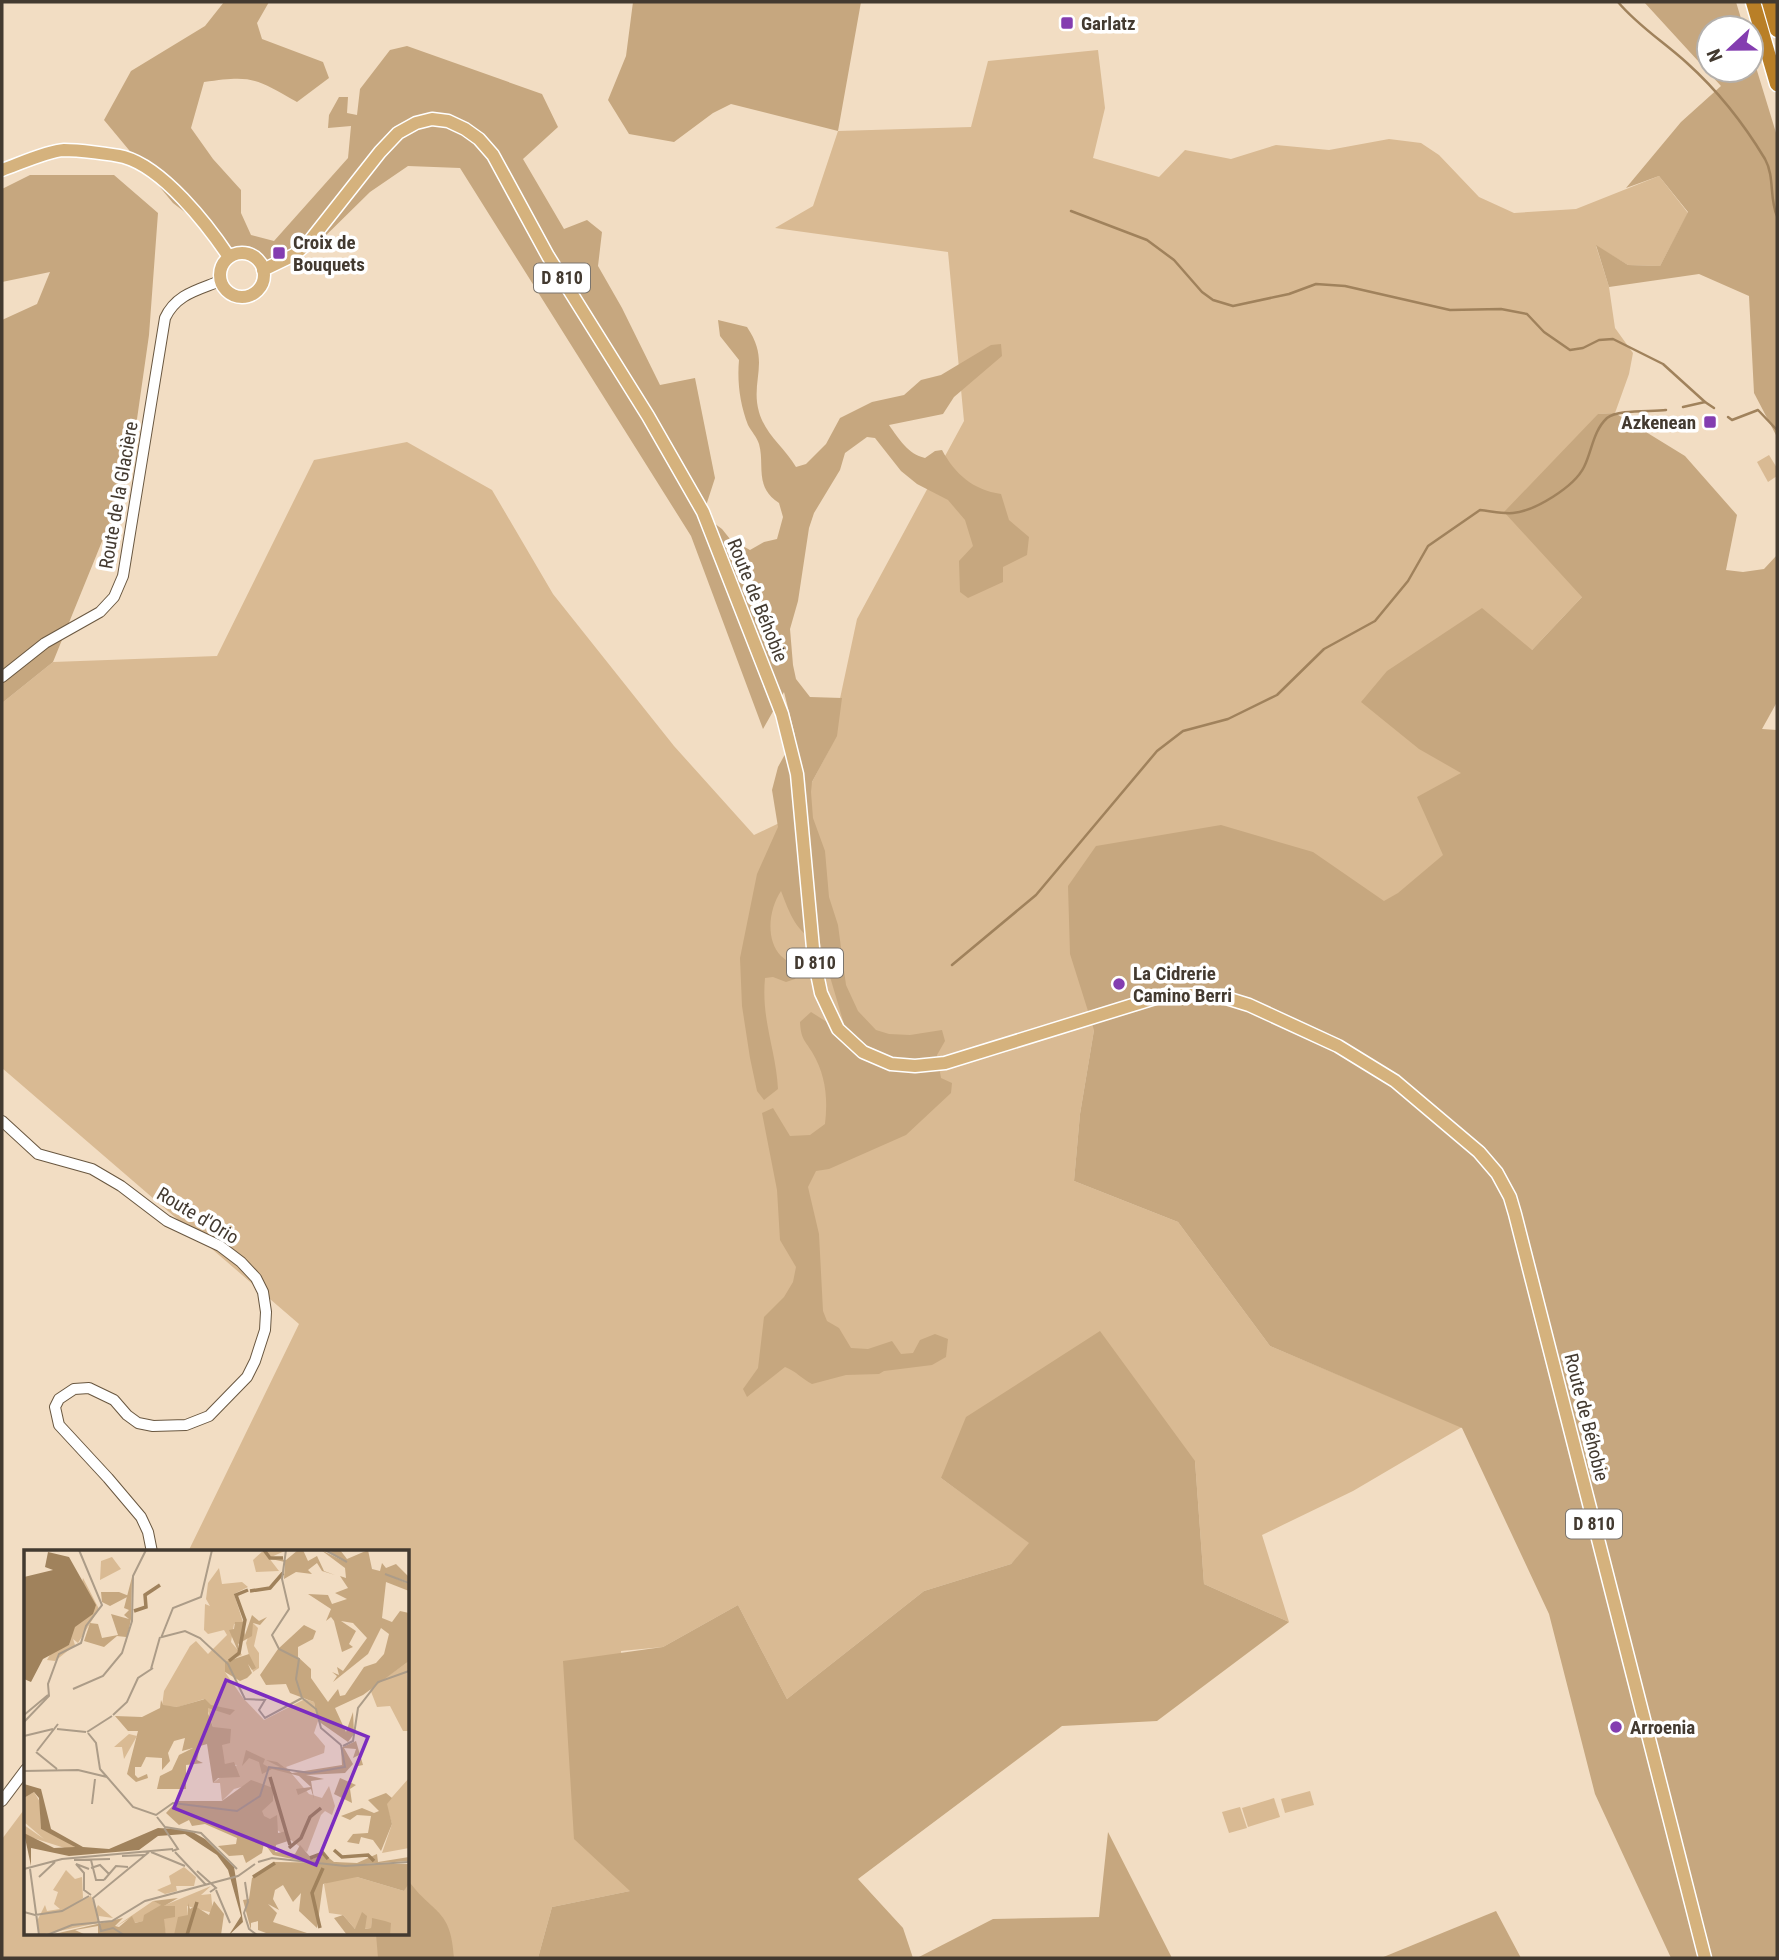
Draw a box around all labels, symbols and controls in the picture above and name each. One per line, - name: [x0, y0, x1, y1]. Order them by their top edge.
- place label: Garlatz: [1081, 12, 1136, 35]
- north arrow: [1695, 14, 1765, 84]
- marker: Garlatz: [1059, 15, 1075, 31]
- text: N: [1702, 45, 1728, 65]
- place label: Croix de Bouquets: [293, 231, 365, 276]
- marker: Croix de Bouquets: [271, 245, 287, 261]
- road number: D 810: [534, 264, 590, 292]
- place label: Azkenean: [1621, 411, 1696, 434]
- marker: Azkenean: [1702, 414, 1718, 430]
- street label: Route de la Glacière: [94, 419, 143, 571]
- street label: Route de Béhobie: [722, 535, 793, 665]
- road number: D 810: [787, 948, 843, 978]
- place label: La Cidrerie Camino Berri: [1133, 962, 1232, 1007]
- marker: La Cidrerie Camino Berri: [1111, 976, 1127, 992]
- street label: Route d'Orio: [153, 1182, 243, 1249]
- street label: Route de Béhobie: [1560, 1351, 1614, 1484]
- road number: D 810: [1566, 1510, 1622, 1539]
- inset map: [24, 1550, 410, 1936]
- place label: Arroenia: [1630, 1716, 1695, 1739]
- marker: Arroenia: [1608, 1719, 1624, 1735]

